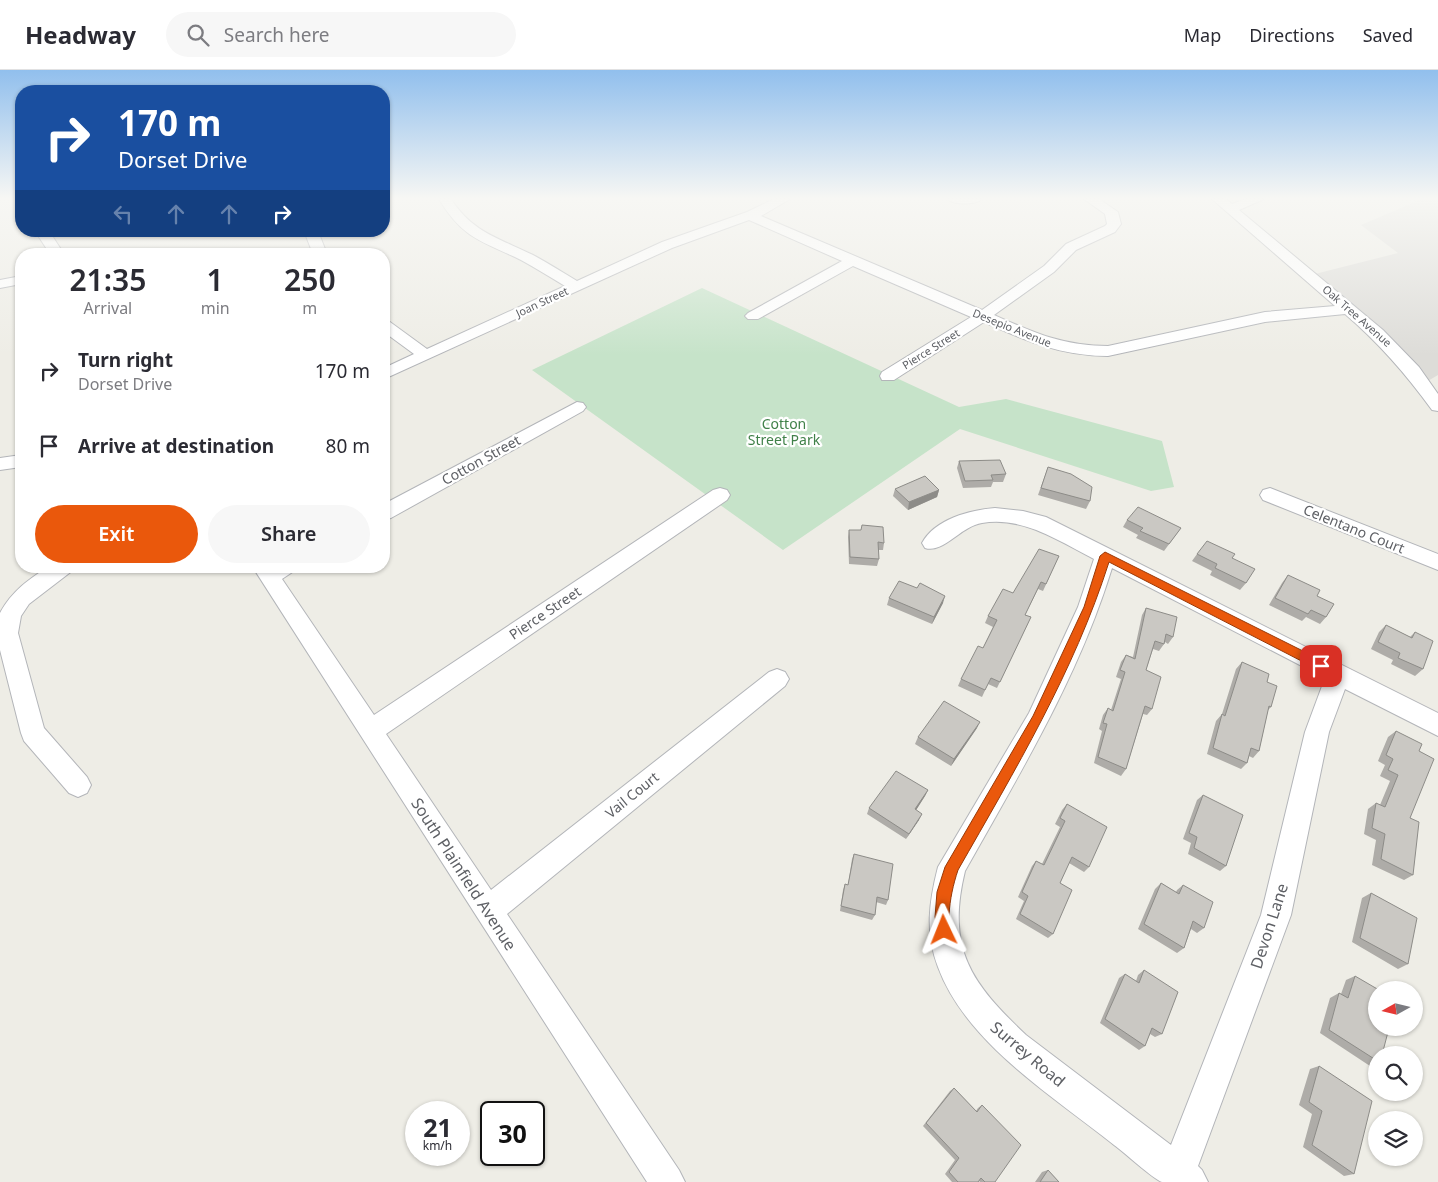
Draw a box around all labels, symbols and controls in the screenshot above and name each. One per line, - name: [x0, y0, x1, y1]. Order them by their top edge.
- search box: [166, 12, 516, 57]
- text: Headway: [25, 18, 136, 51]
- icon: search: [184, 21, 212, 49]
- text: Search here: [224, 22, 330, 48]
- text: Map: [1184, 23, 1221, 47]
- text: Directions: [1249, 23, 1335, 47]
- text: Saved: [1363, 23, 1413, 47]
- text: 170 m: [118, 99, 221, 146]
- icon: right: [35, 105, 100, 170]
- text: Dorset Drive: [118, 144, 247, 174]
- icon: left: [109, 200, 137, 228]
- icon: ahead: [162, 200, 190, 228]
- icon: ahead: [215, 200, 243, 228]
- icon: right: [268, 200, 296, 228]
- text: 21:35: [69, 259, 146, 300]
- text: 1: [207, 259, 224, 300]
- text: 250: [284, 259, 336, 300]
- street label: Oak Tree Avenue: [1319, 281, 1395, 350]
- street label: Joan Street: [512, 283, 570, 321]
- text: Arrival: [83, 297, 132, 319]
- text: min: [201, 297, 230, 319]
- text: m: [302, 297, 317, 319]
- street label: Desepio Avenue: [971, 305, 1054, 350]
- street label: Pierce Street: [899, 325, 962, 372]
- text: Turn right: [78, 347, 173, 373]
- icon: right: [35, 357, 63, 385]
- text: 170 m: [315, 358, 370, 384]
- text: Dorset Drive: [78, 373, 172, 395]
- park label: Cotton Street Park: [748, 414, 821, 449]
- street label: Cotton Street: [438, 430, 524, 489]
- icon: arrive: [35, 432, 63, 460]
- text: Arrive at destination: [78, 433, 274, 459]
- text: 80 m: [326, 433, 370, 459]
- street label: Celentano Court: [1301, 500, 1408, 557]
- button: Exit: [35, 505, 198, 563]
- button: Share: [208, 505, 370, 563]
- street label: Pierce Street: [505, 582, 584, 644]
- pin: [1300, 645, 1342, 687]
- icon: arrive: [1307, 652, 1335, 680]
- street label: Vail Court: [601, 767, 662, 822]
- street label: South Plainfield Avenue: [406, 793, 522, 955]
- street label: Devon Lane: [1245, 881, 1293, 971]
- position arrow: [917, 903, 969, 955]
- north arrow: [1368, 981, 1422, 1036]
- map controls: [1368, 981, 1423, 1166]
- street label: Surrey Road: [986, 1016, 1070, 1092]
- button: search: [1368, 1046, 1423, 1101]
- speed limit sign: 30: [480, 1101, 545, 1166]
- text: 21: [423, 1110, 452, 1144]
- button: layers: [1368, 1111, 1423, 1166]
- text: km/h: [423, 1137, 452, 1154]

